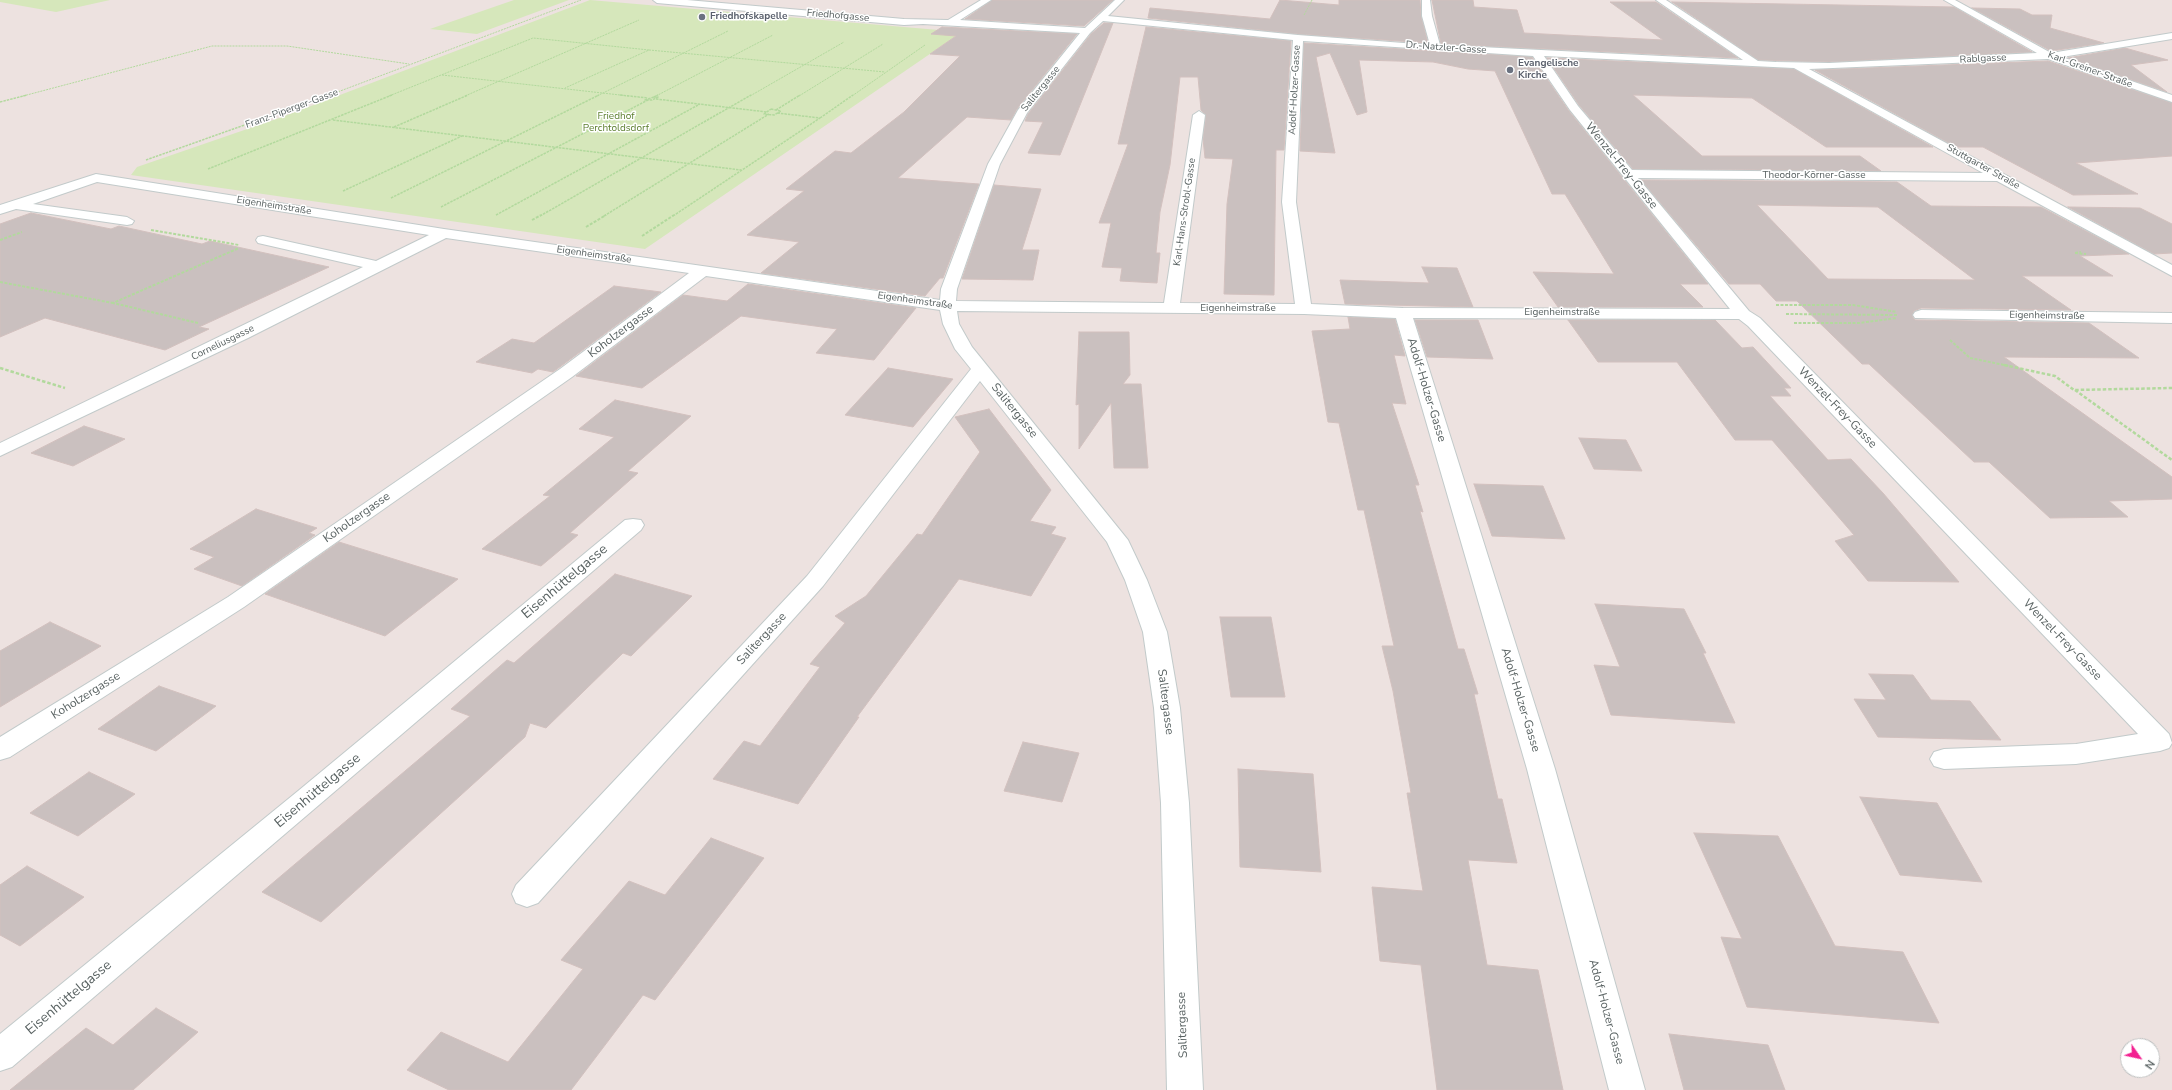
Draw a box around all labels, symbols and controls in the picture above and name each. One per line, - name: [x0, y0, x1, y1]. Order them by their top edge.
- street label: Friedhofgasse: [806, 7, 870, 25]
- place label: Friedhofskapelle: [710, 11, 787, 23]
- marker: Friedhofskapelle: [697, 12, 707, 22]
- street label: Dr.-Natzler-Gasse: [1405, 39, 1487, 57]
- street label: Adolf-Holzer-Gasse: [1287, 45, 1303, 135]
- street label: Karl-Greiner-Straße: [2046, 49, 2134, 91]
- street label: Rablgasse: [1959, 52, 2007, 66]
- place label: Evangelische Kirche: [1518, 58, 1578, 82]
- street label: Salitergasse: [1019, 64, 1063, 114]
- marker: Evangelische Kirche: [1505, 65, 1515, 75]
- street label: Franz-Piperger-Gasse: [244, 87, 340, 131]
- park label: Friedhof Perchtoldsdorf: [583, 111, 649, 134]
- street label: Wenzel-Frey-Gasse: [1582, 120, 1660, 212]
- street label: Stuttgarter Straße: [1944, 142, 2022, 192]
- street label: Karl-Hans-Strobl-Gasse: [1171, 157, 1199, 267]
- street label: Theodor-Körner-Gasse: [1763, 170, 1865, 182]
- street label: Eigenheimstraße: [236, 194, 312, 218]
- street label: Eigenheimstraße: [556, 244, 632, 266]
- street label: Eigenheimstraße: [877, 290, 953, 312]
- street label: Koholzergasse: [585, 303, 657, 361]
- street label: Eigenheimstraße: [1200, 303, 1276, 315]
- street label: Eigenheimstraße: [1524, 307, 1600, 319]
- street label: Eigenheimstraße: [2009, 309, 2085, 323]
- street label: Corneliusgasse: [190, 323, 256, 363]
- street label: Adolf-Holzer-Gasse: [1403, 336, 1449, 444]
- street label: Wenzel-Frey-Gasse: [1795, 364, 1879, 452]
- street label: Salitergasse: [988, 381, 1040, 441]
- street label: Koholzergasse: [321, 490, 393, 546]
- street label: Eisenhüttelgasse: [519, 541, 611, 623]
- street label: Wenzel-Frey-Gasse: [2020, 596, 2104, 684]
- street label: Salitergasse: [734, 610, 790, 668]
- street label: Adolf-Holzer-Gasse: [1497, 646, 1543, 754]
- street label: Salitergasse: [1154, 668, 1176, 736]
- street label: Koholzergasse: [49, 669, 123, 723]
- street label: Eisenhüttelgasse: [272, 750, 364, 832]
- street label: Eisenhüttelgasse: [23, 957, 115, 1039]
- street label: Adolf-Holzer-Gasse: [1585, 958, 1627, 1066]
- street label: Salitergasse: [1175, 992, 1191, 1058]
- north arrow: [2120, 1038, 2160, 1078]
- text: N: [2141, 1057, 2158, 1072]

